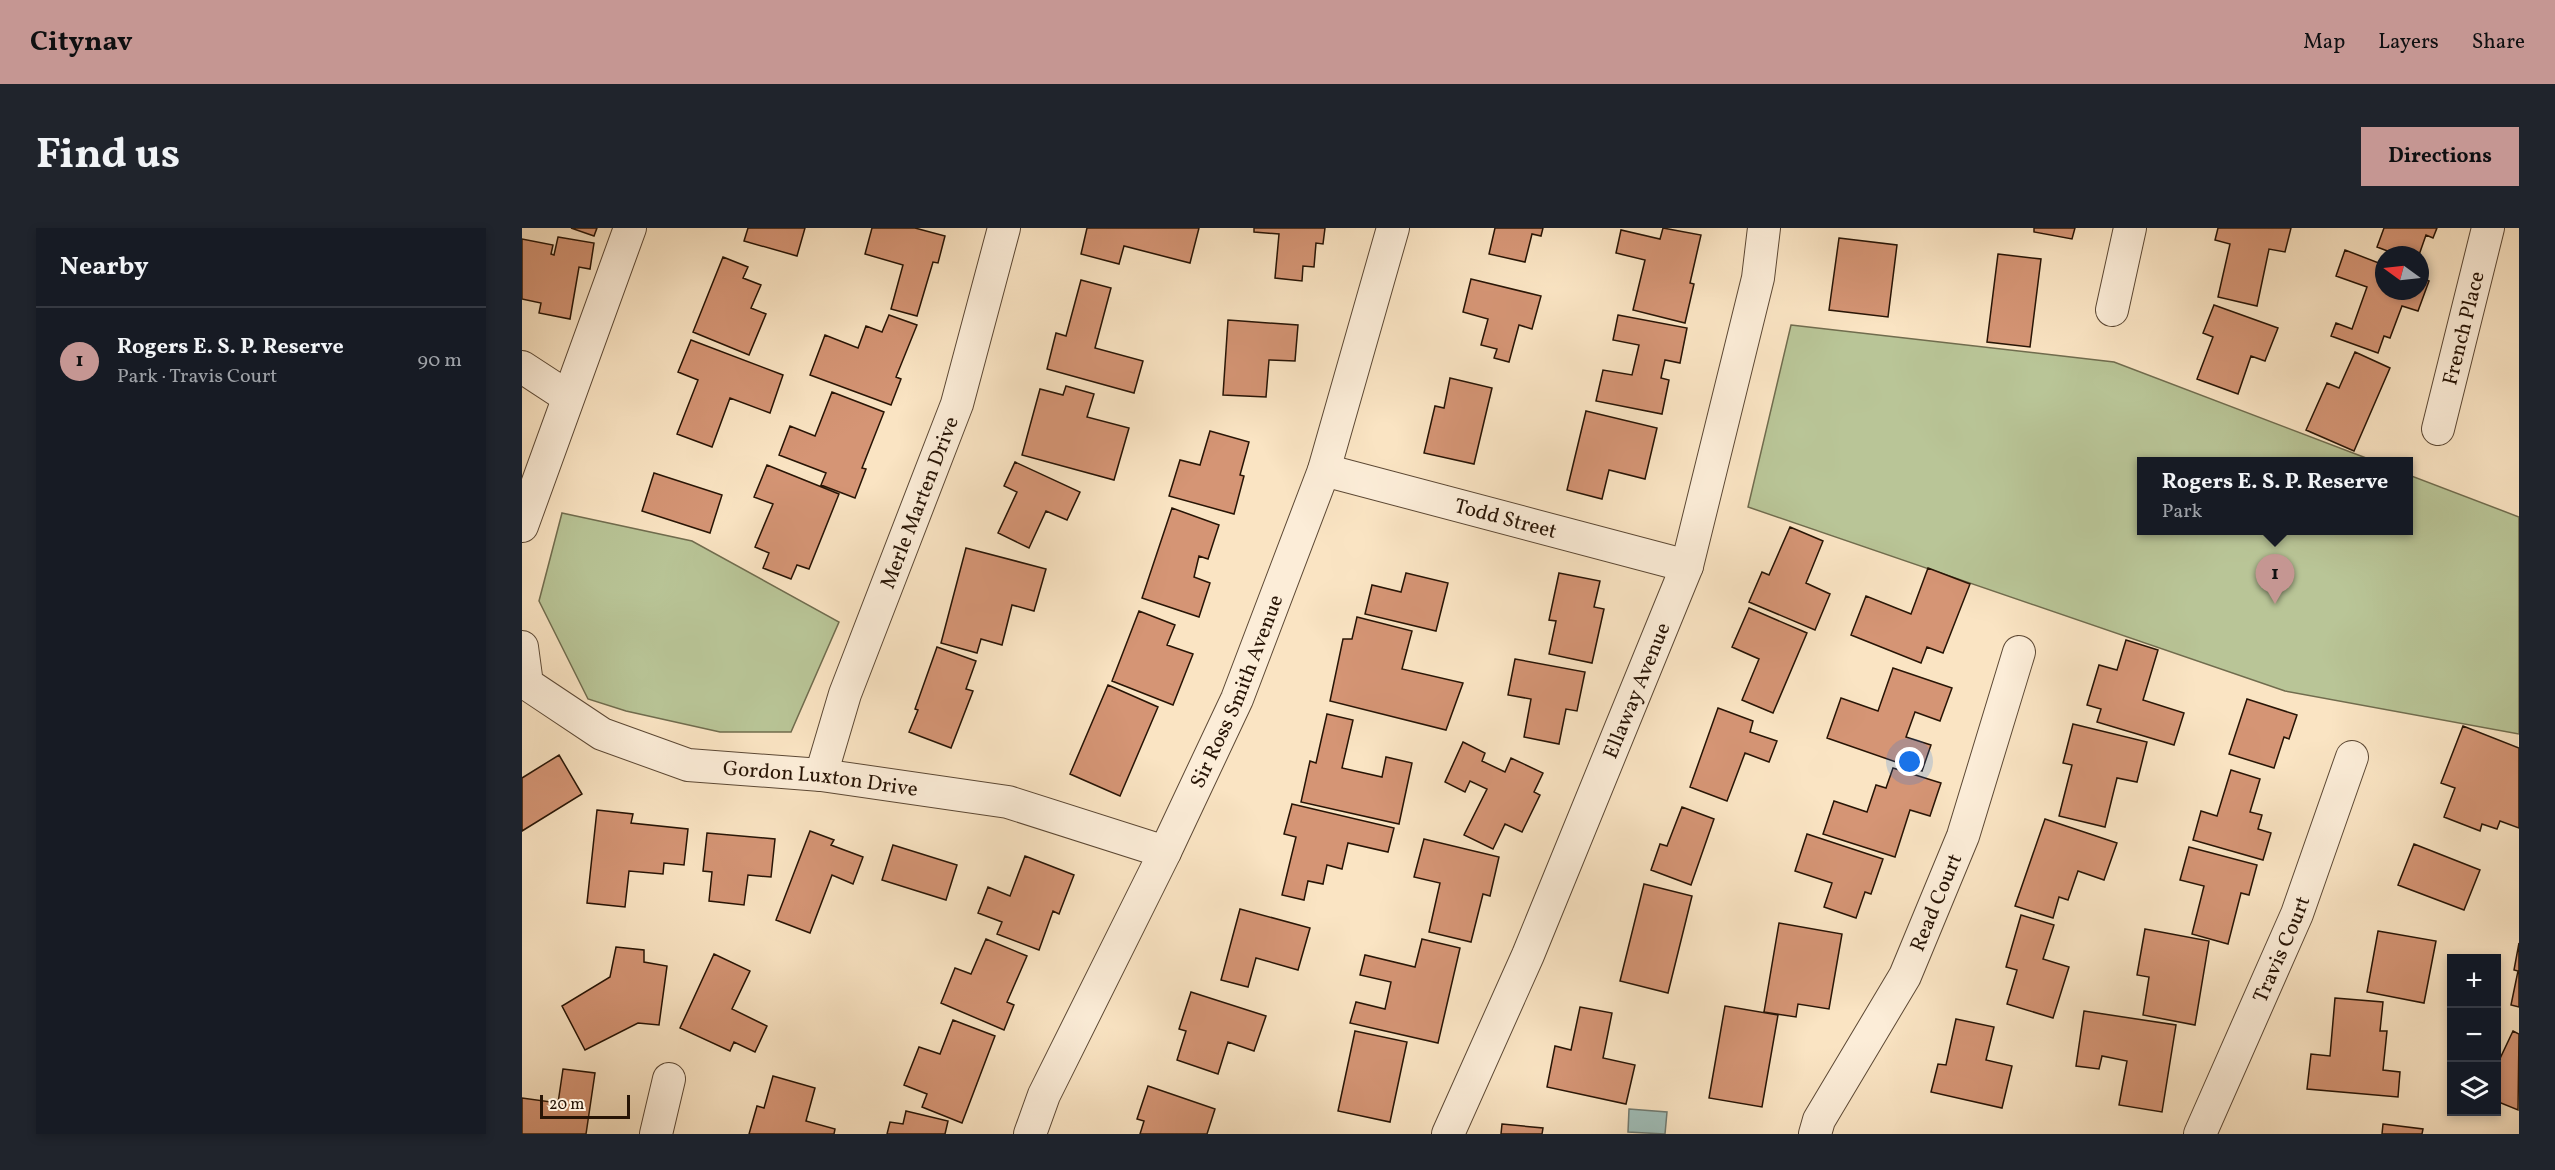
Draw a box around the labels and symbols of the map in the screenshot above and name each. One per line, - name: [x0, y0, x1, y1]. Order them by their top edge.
- north arrow: [2375, 246, 2429, 300]
- street label: French Place: [2436, 268, 2493, 388]
- street label: Merle Marten Drive: [874, 412, 967, 593]
- street label: Todd Street: [1451, 492, 1560, 547]
- pin: 1: [2256, 554, 2294, 604]
- street label: Sir Ross Smith Avenue: [1184, 591, 1291, 793]
- street label: Ellaway Avenue: [1597, 618, 1678, 763]
- your location: [1895, 747, 1924, 776]
- street label: Gordon Luxton Drive: [722, 755, 920, 805]
- street label: Read Court: [1904, 850, 1970, 956]
- street label: Travis Court: [2247, 892, 2318, 1008]
- scale bar: [540, 1092, 630, 1120]

